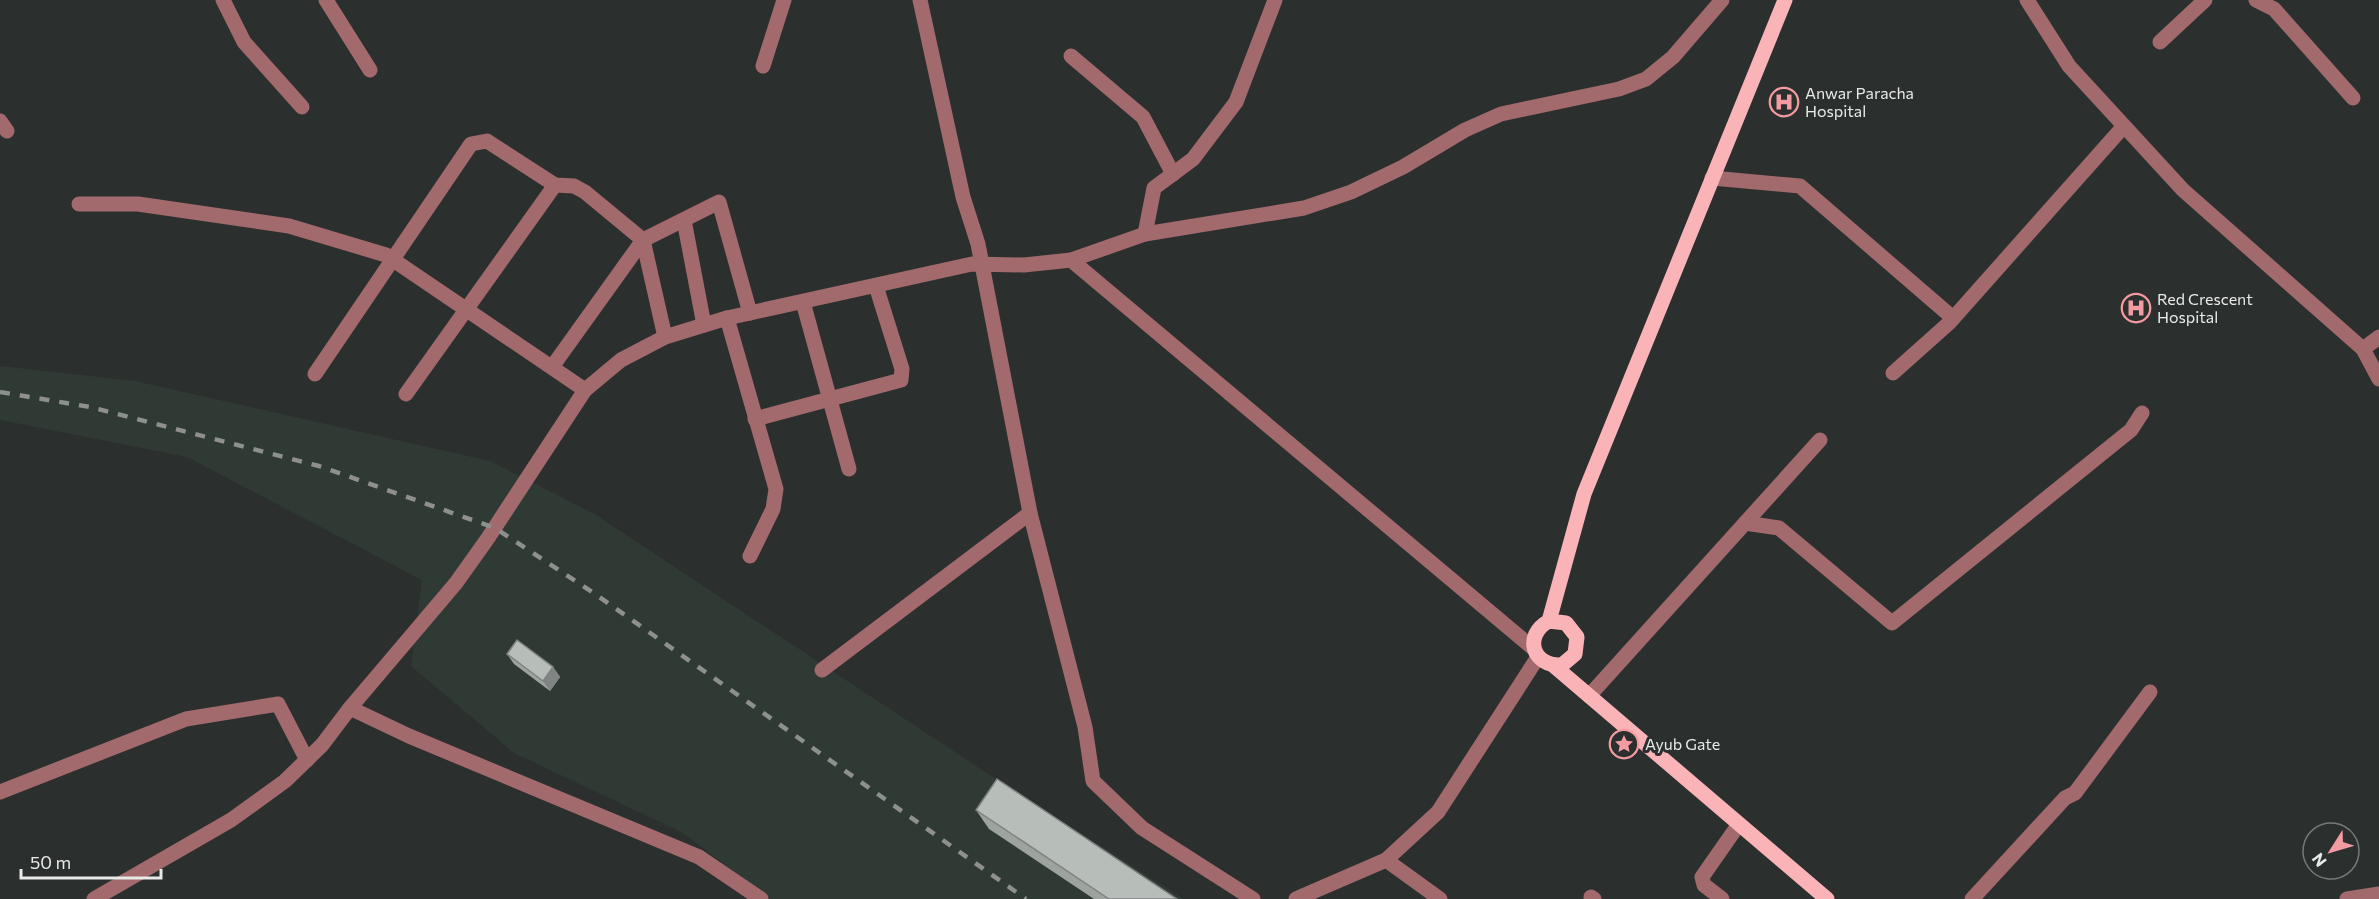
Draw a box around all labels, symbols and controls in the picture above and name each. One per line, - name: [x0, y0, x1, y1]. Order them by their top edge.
- place label: Anwar Paracha Hospital: [1805, 83, 1914, 120]
- hospital icon: Anwar Paracha Hospital: [1768, 86, 1800, 118]
- place label: Red Crescent Hospital: [2157, 289, 2253, 326]
- hospital icon: Red Crescent Hospital: [2120, 292, 2152, 324]
- place icon: Ayub Gate: [1608, 728, 1640, 760]
- place label: Ayub Gate: [1645, 734, 1720, 753]
- north arrow: [2301, 821, 2361, 881]
- scale bar: [21, 842, 160, 880]
- text: N: [2307, 850, 2330, 871]
- text: 50 m: [30, 851, 71, 873]

